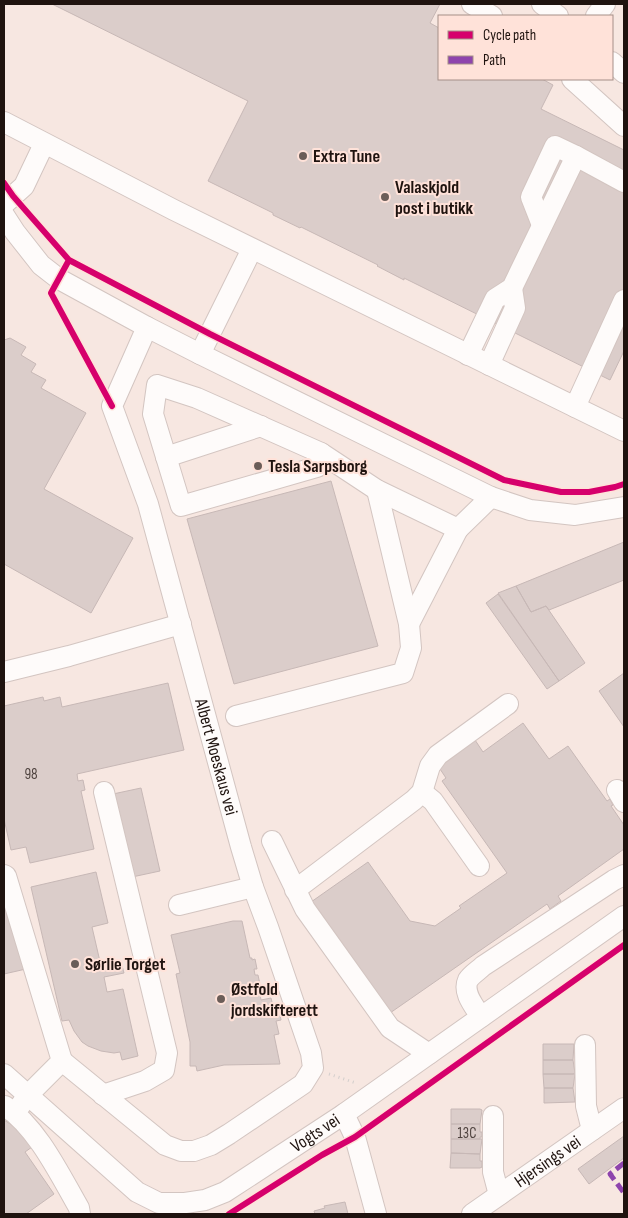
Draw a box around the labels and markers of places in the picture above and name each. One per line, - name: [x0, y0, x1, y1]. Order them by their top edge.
- place label: Extra Tune: [313, 146, 380, 167]
- marker: Extra Tune: [297, 150, 309, 162]
- place label: Valaskjold post i butikk: [395, 177, 474, 219]
- marker: Valaskjold post i butikk: [379, 191, 391, 203]
- place label: Tesla Sarpsborg: [268, 456, 368, 477]
- marker: Tesla Sarpsborg: [252, 460, 264, 472]
- place label: Sørlie Torget: [85, 954, 165, 975]
- marker: Sørlie Torget: [69, 958, 81, 970]
- place label: Østfold jordskifterett: [230, 979, 318, 1021]
- marker: Østfold jordskifterett: [215, 993, 227, 1005]

